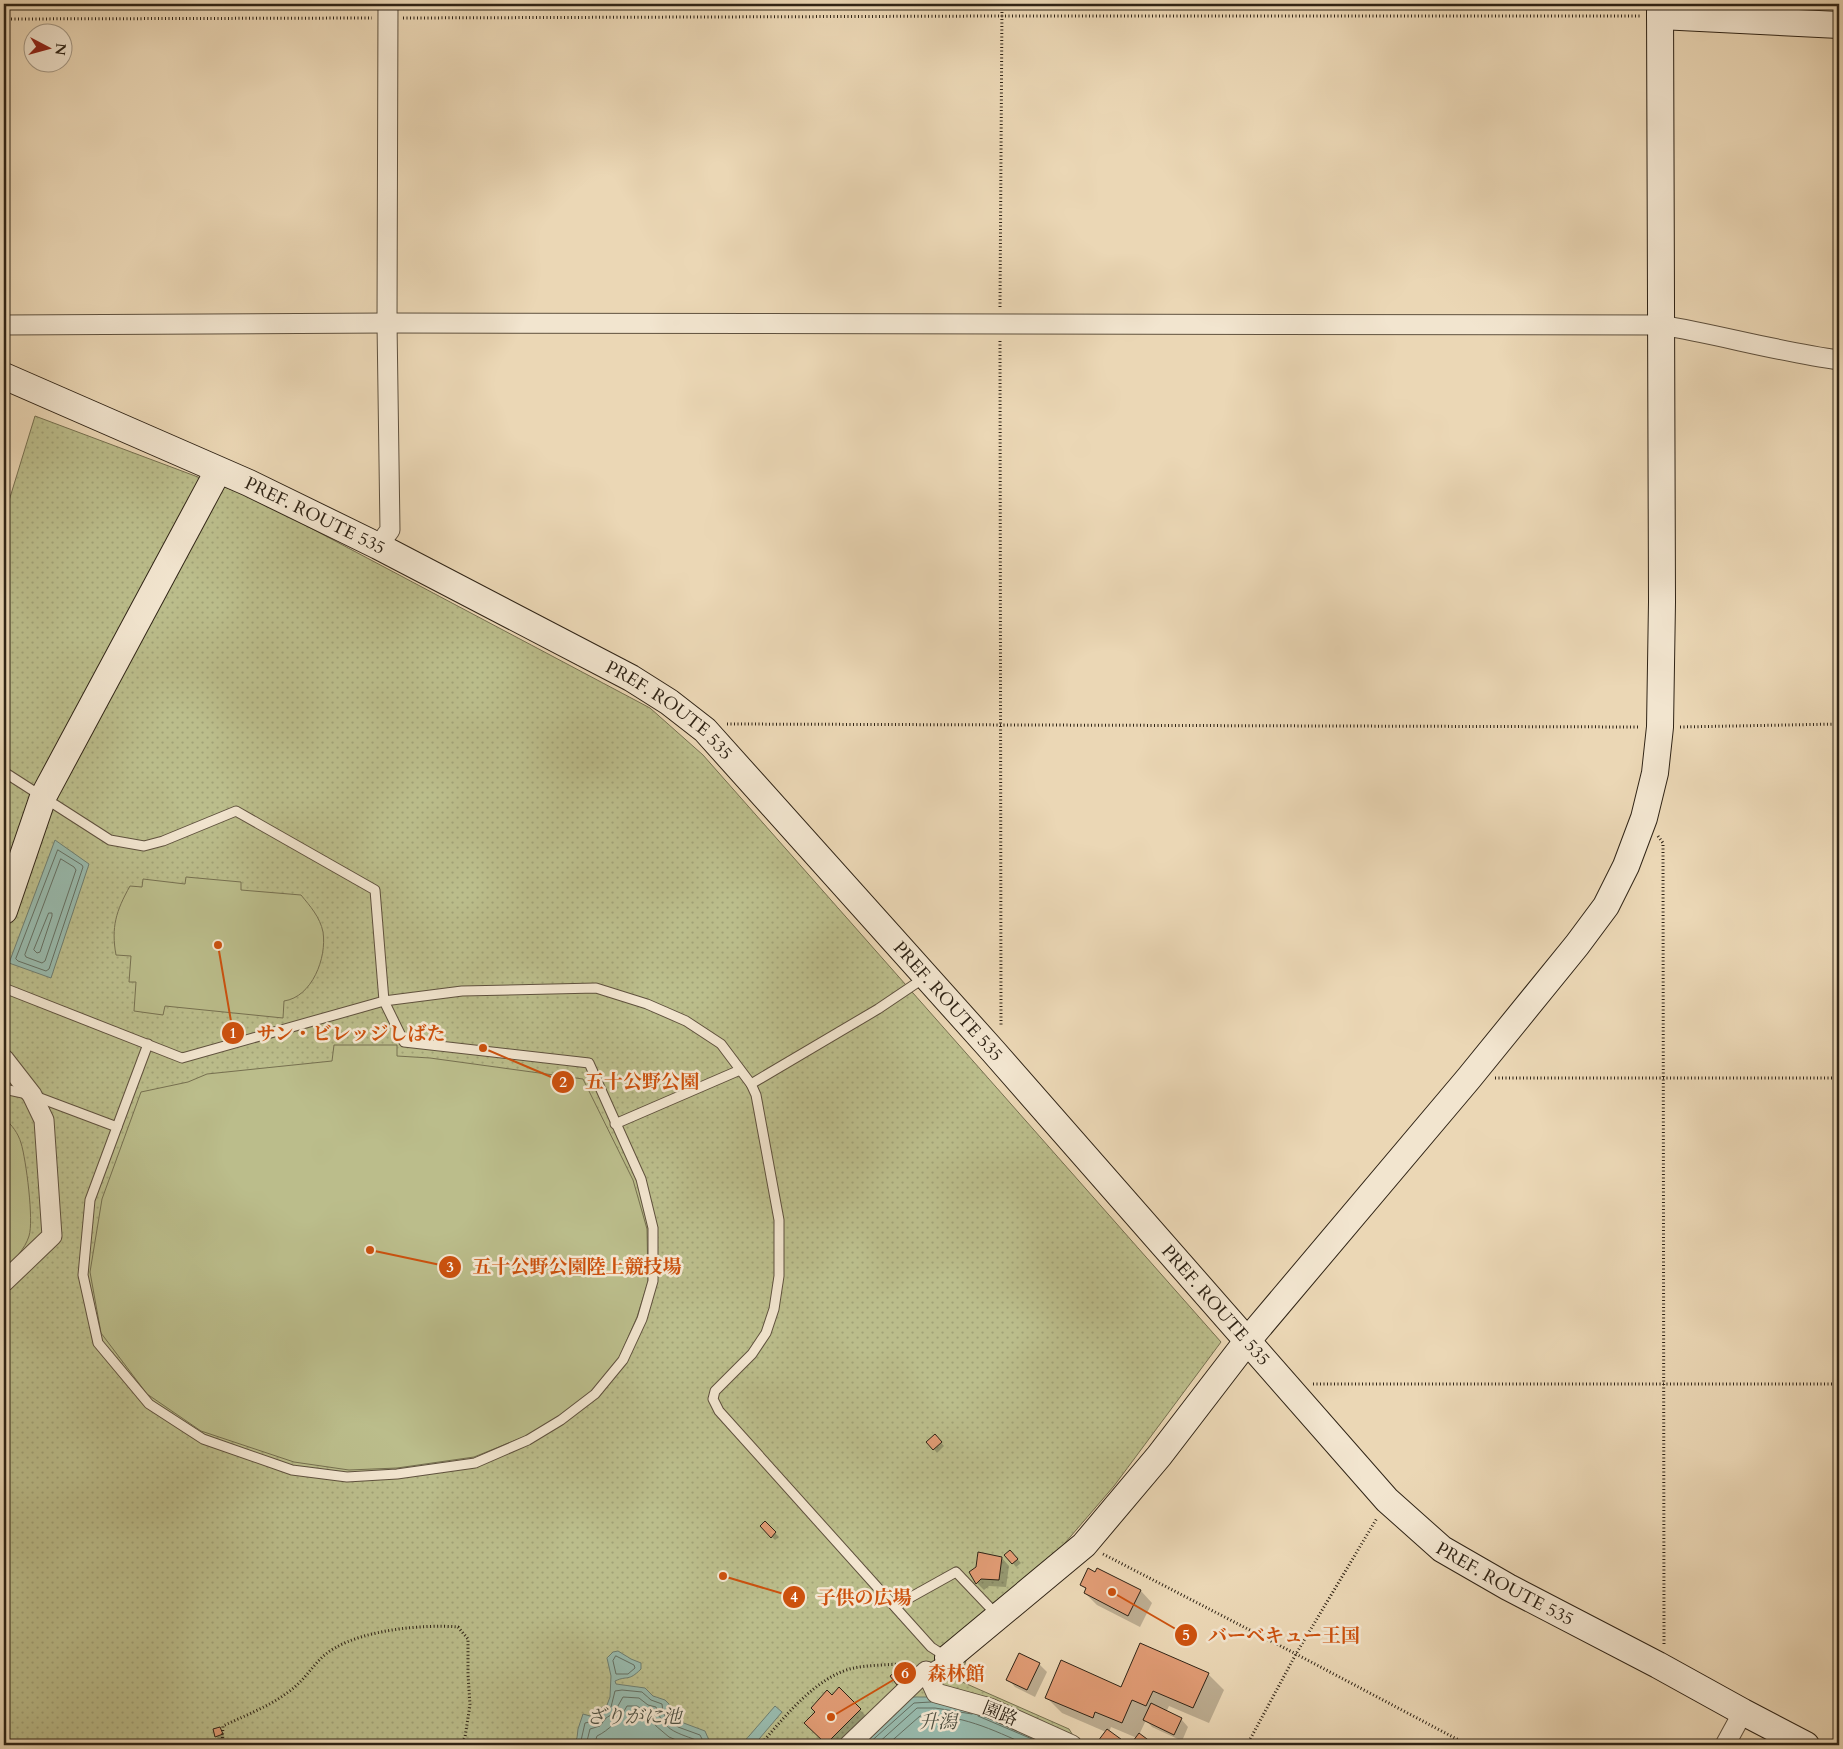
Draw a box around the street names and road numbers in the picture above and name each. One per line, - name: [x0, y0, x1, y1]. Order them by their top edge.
- street label: PREF. ROUTE 535: [241, 470, 390, 560]
- street label: PREF. ROUTE 535: [601, 654, 738, 765]
- street label: PREF. ROUTE 535: [888, 936, 1009, 1067]
- street label: PREF. ROUTE 535: [1156, 1239, 1276, 1371]
- street label: PREF. ROUTE 535: [1432, 1536, 1578, 1632]
- street label: 園路: [979, 1696, 1021, 1732]

